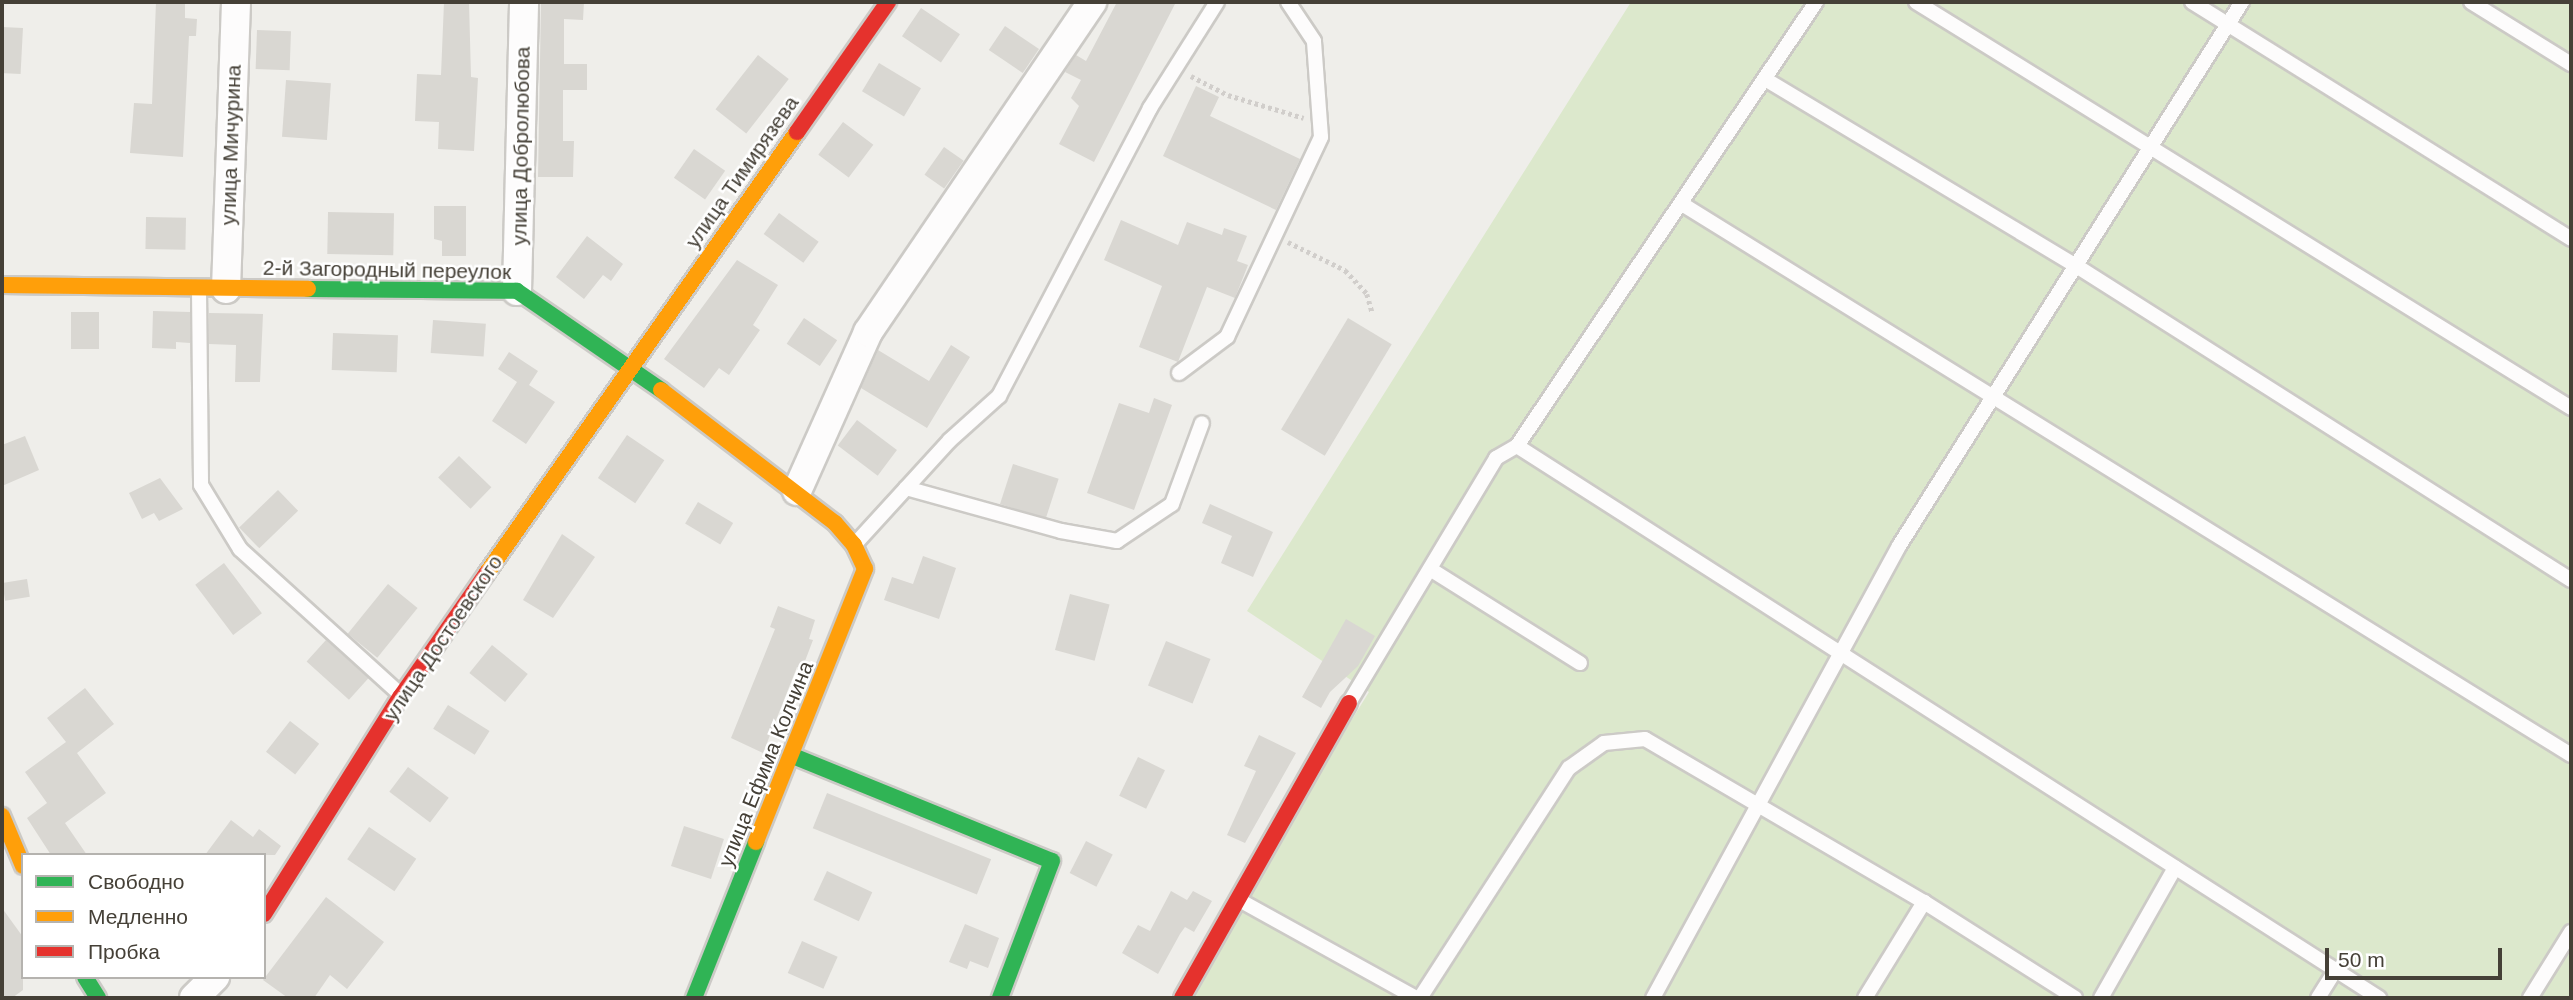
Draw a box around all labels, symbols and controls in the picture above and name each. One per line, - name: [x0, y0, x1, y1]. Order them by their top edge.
- street label: улица Добролюбова: [507, 46, 535, 246]
- street label: улица Мичурина: [216, 64, 246, 226]
- street label: улица Тимирязева: [680, 91, 804, 253]
- street label: 2-й Загородный переулок: [263, 255, 511, 285]
- street label: улица Достоевского: [378, 550, 508, 726]
- street label: улица Ефима Колчина: [713, 657, 819, 871]
- legend: [21, 853, 266, 979]
- text: Свободно: [88, 870, 185, 893]
- text: Медленно: [88, 905, 188, 928]
- scale bar: [2328, 934, 2505, 978]
- text: Пробка: [88, 940, 160, 963]
- text: 50 m: [2338, 948, 2385, 971]

